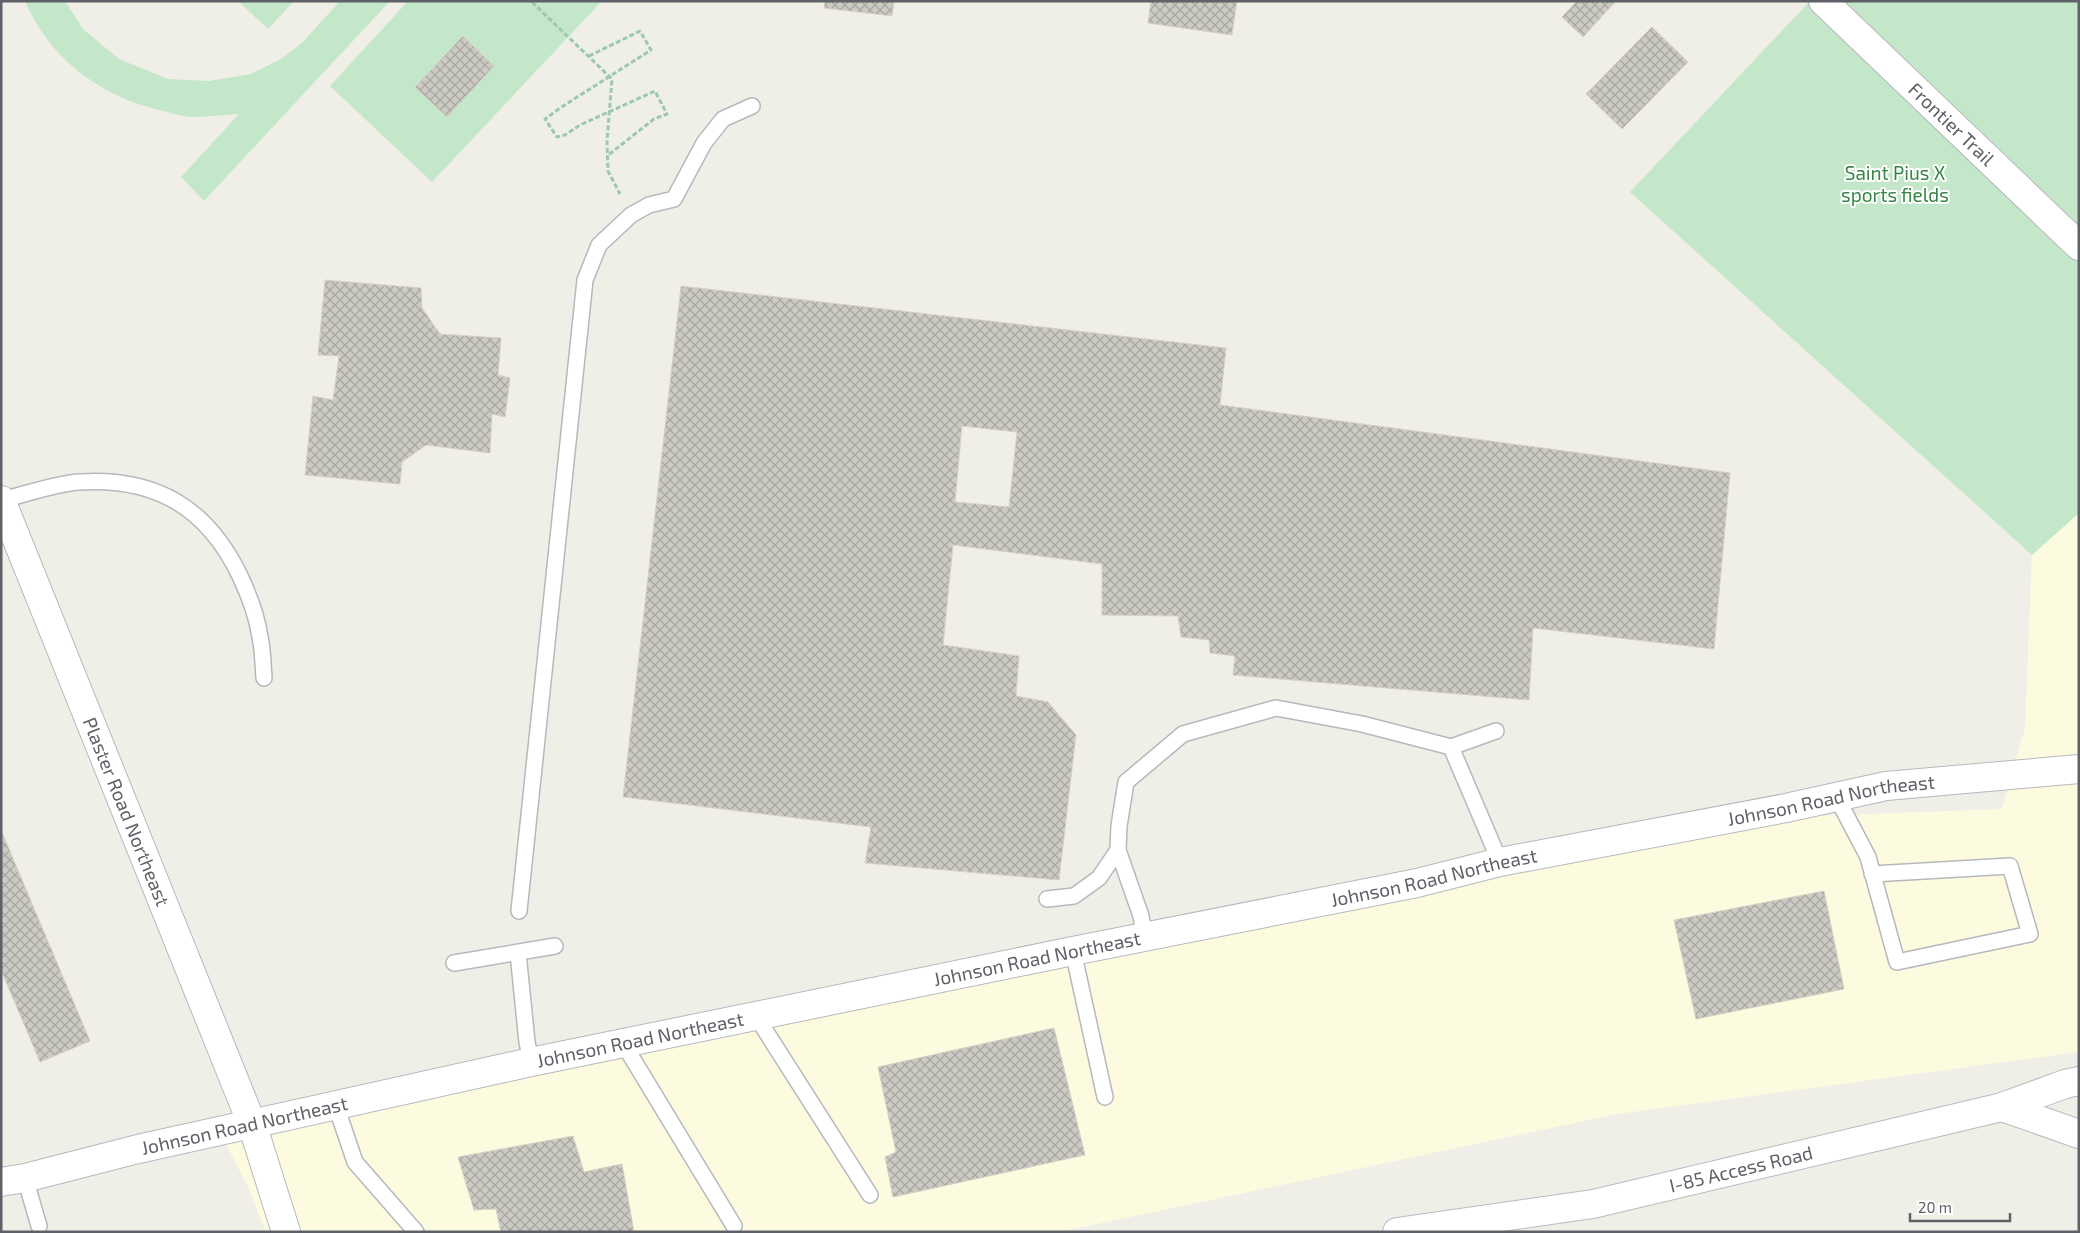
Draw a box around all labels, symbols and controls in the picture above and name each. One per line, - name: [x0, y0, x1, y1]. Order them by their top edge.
- street label: Frontier Trail: [1904, 77, 2000, 170]
- park label: Saint Pius X sports fields: [1841, 161, 1949, 206]
- street label: Plaster Road Northeast: [79, 714, 175, 909]
- street label: Johnson Road Northeast: [1725, 770, 1936, 830]
- street label: Johnson Road Northeast: [1329, 843, 1539, 911]
- street label: Johnson Road Northeast: [931, 926, 1142, 990]
- street label: Johnson Road Northeast: [535, 1007, 746, 1072]
- street label: Johnson Road Northeast: [139, 1091, 350, 1159]
- street label: I-85 Access Road: [1667, 1140, 1815, 1197]
- scale bar: [1910, 1190, 2010, 1222]
- text: 20 m: [1918, 1198, 1952, 1216]

